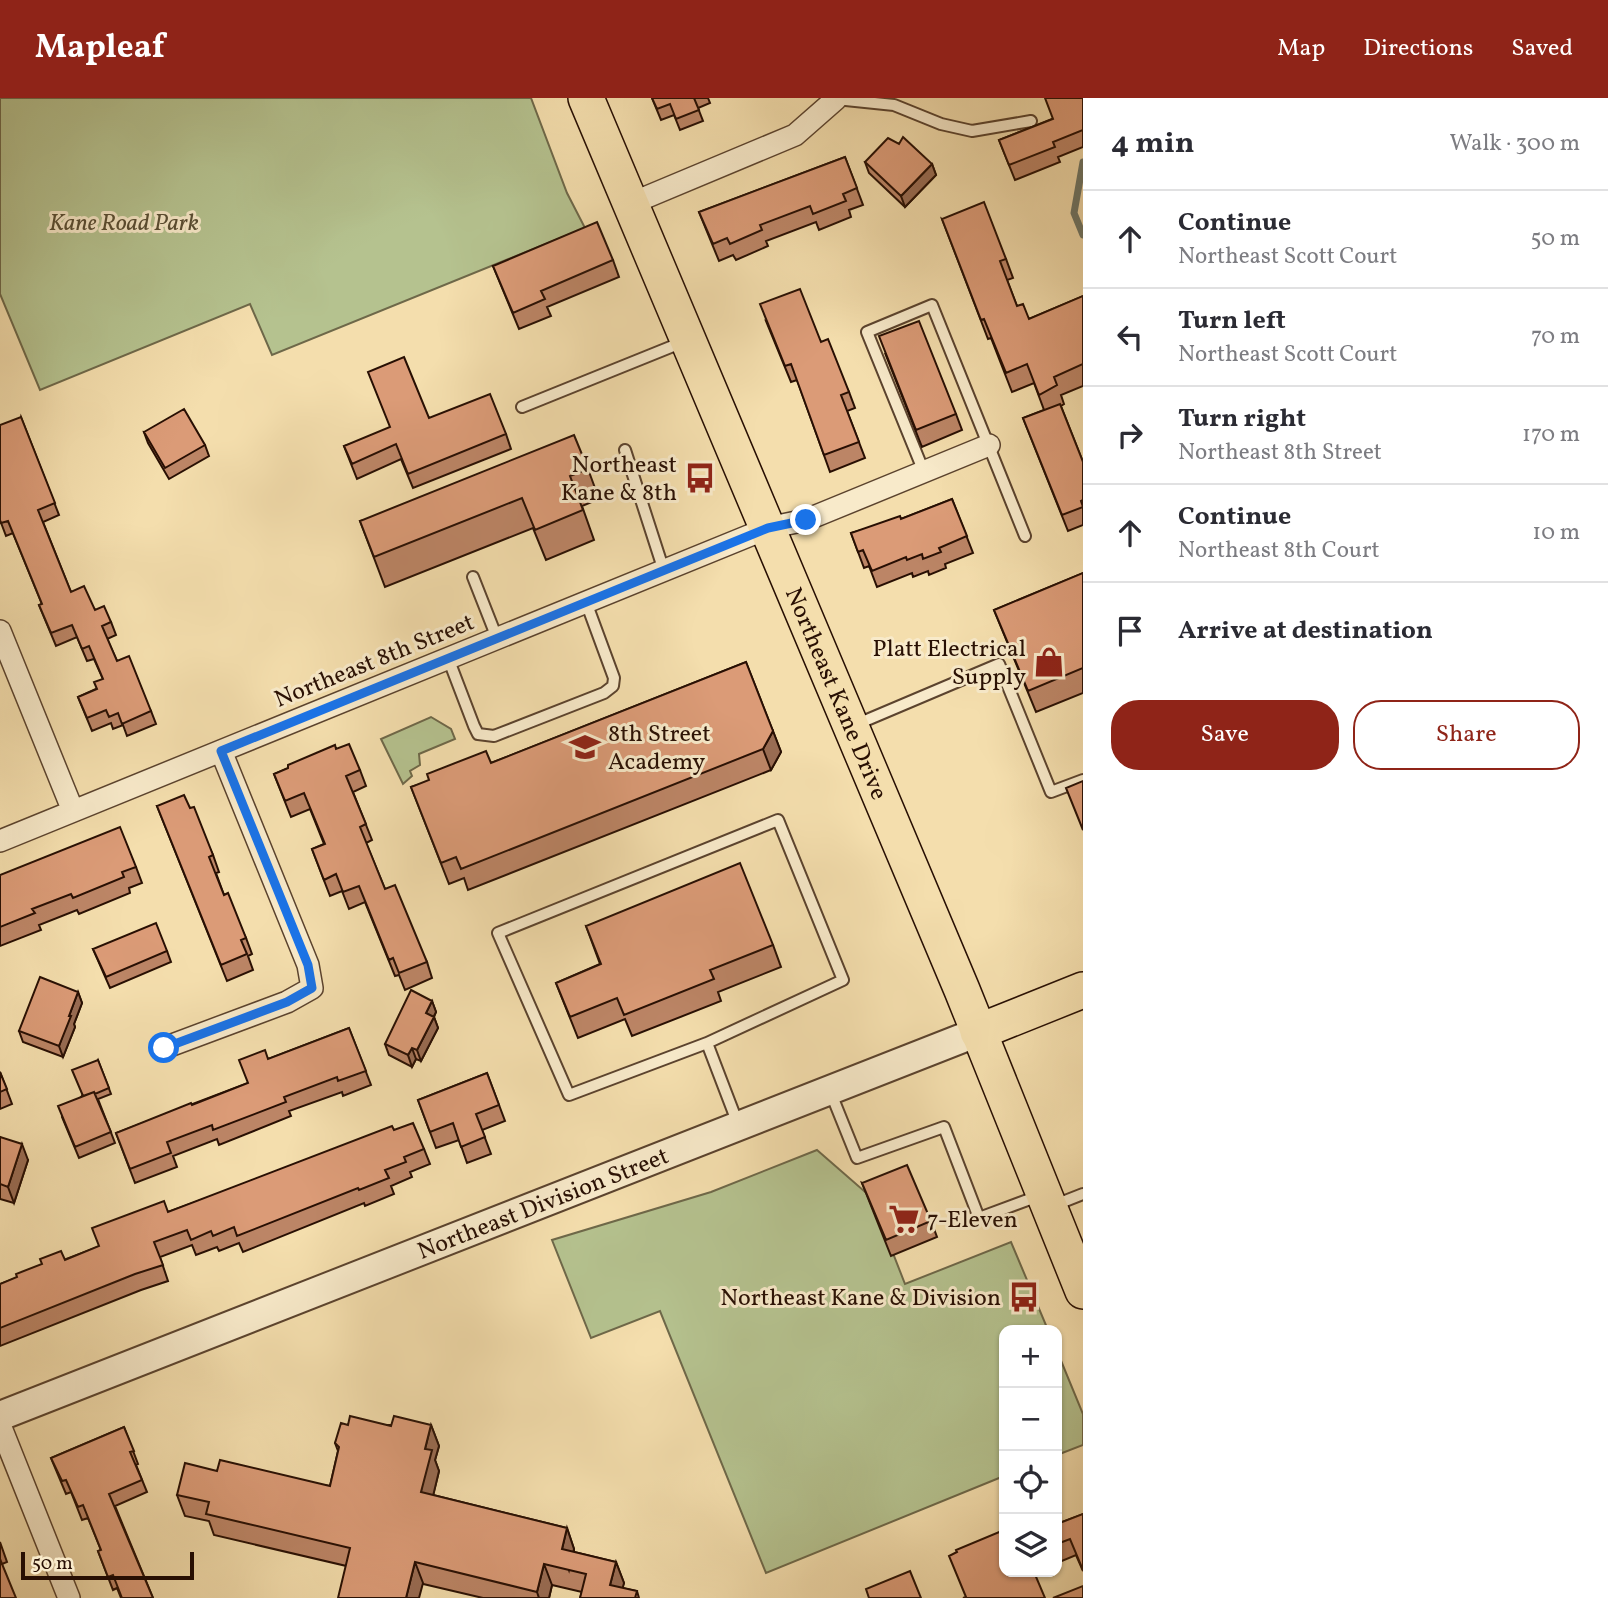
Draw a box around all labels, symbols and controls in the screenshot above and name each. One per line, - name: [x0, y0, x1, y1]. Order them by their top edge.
- text: Mapleaf: [35, 26, 165, 72]
- text: Map: [1277, 32, 1325, 66]
- text: Directions: [1363, 32, 1473, 66]
- text: Saved: [1511, 32, 1573, 66]
- text: 4 min: [1111, 123, 1195, 165]
- text: Walk · 300 m: [1450, 128, 1580, 160]
- text: Continue: [1178, 205, 1291, 241]
- park label: Kane Road Park: [49, 207, 199, 241]
- icon: ahead: [1111, 220, 1149, 258]
- text: 50 m: [1531, 223, 1580, 255]
- text: Northeast Scott Court: [1178, 241, 1397, 273]
- text: Turn left: [1178, 303, 1286, 339]
- icon: left: [1111, 318, 1149, 356]
- text: 70 m: [1531, 321, 1580, 353]
- text: Northeast Scott Court: [1178, 339, 1397, 371]
- text: Turn right: [1178, 401, 1306, 437]
- icon: right: [1111, 416, 1149, 454]
- text: 170 m: [1522, 419, 1580, 451]
- text: Northeast 8th Street: [1178, 437, 1382, 469]
- place label: Northeast Kane & 8th: [561, 449, 677, 511]
- bus stop icon: Northeast Kane & 8th: [683, 461, 717, 495]
- text: Continue: [1178, 499, 1291, 535]
- route end: [790, 504, 821, 535]
- icon: ahead: [1111, 514, 1149, 552]
- text: 10 m: [1532, 517, 1580, 549]
- text: Northeast 8th Court: [1178, 535, 1380, 567]
- street label: Northeast Kane Drive: [775, 583, 895, 806]
- street label: Northeast 8th Street: [270, 606, 480, 717]
- icon: arrive: [1111, 612, 1149, 650]
- text: Arrive at destination: [1178, 613, 1433, 649]
- place label: Platt Electrical Supply: [873, 633, 1026, 695]
- shop icon: Platt Electrical Supply: [1032, 645, 1066, 679]
- button: Save: [1111, 700, 1339, 770]
- button: Share: [1353, 700, 1580, 770]
- place label: 8th Street Academy: [608, 718, 711, 780]
- school or university icon: 8th Street Academy: [568, 730, 602, 764]
- route start: [148, 1032, 179, 1063]
- street label: Northeast Division Street: [413, 1140, 674, 1269]
- supermarket icon: 7-Eleven: [887, 1202, 921, 1236]
- place label: 7-Eleven: [927, 1204, 1018, 1238]
- bus stop icon: Northeast Kane & Division: [1007, 1280, 1041, 1314]
- place label: Northeast Kane & Division: [720, 1282, 1001, 1316]
- map controls: [999, 1325, 1062, 1577]
- button: +: [999, 1325, 1062, 1388]
- button: −: [999, 1388, 1062, 1451]
- button: locate: [999, 1451, 1062, 1514]
- button: layers: [999, 1514, 1062, 1577]
- scale bar: [21, 1549, 194, 1581]
- text: 50 m: [32, 1551, 73, 1577]

